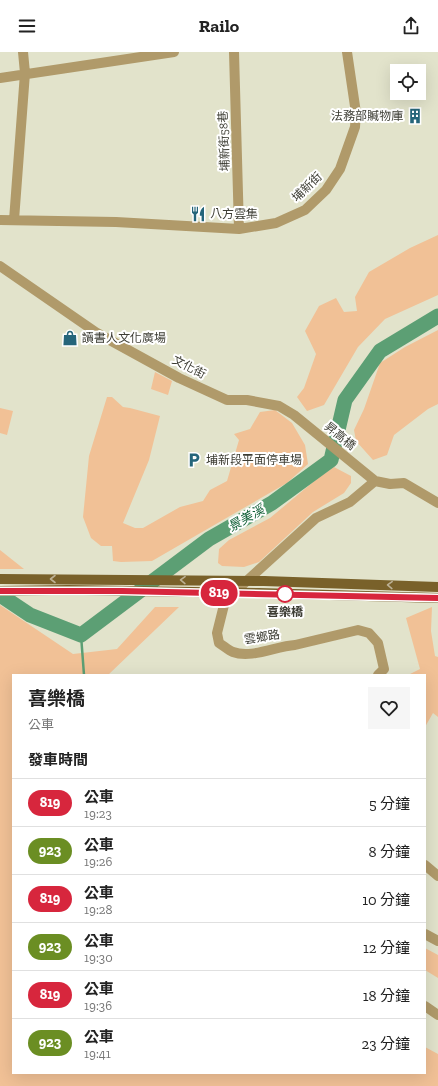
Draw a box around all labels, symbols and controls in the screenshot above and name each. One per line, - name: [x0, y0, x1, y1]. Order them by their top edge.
- icon: menu: [16, 15, 38, 37]
- text: Railo: [199, 15, 239, 37]
- icon: share: [400, 15, 422, 37]
- map controls: [390, 64, 426, 100]
- button: locate: [390, 64, 426, 100]
- building icon: 法務部贓物庫: [406, 107, 424, 125]
- place label: 法務部贓物庫: [331, 109, 403, 123]
- street label: 埔新街58巷: [216, 110, 232, 172]
- street label: 埔新街: [289, 169, 325, 205]
- restaurant icon: 八方雲集: [189, 205, 207, 223]
- place label: 八方雲集: [210, 207, 258, 221]
- shop icon: 讀書人文化廣場: [61, 329, 79, 347]
- place label: 讀書人文化廣場: [82, 331, 166, 345]
- street label: 文化街: [170, 353, 208, 381]
- street label: 昇高橋: [322, 419, 358, 453]
- parking icon: 埔新段平面停車場: [185, 451, 203, 469]
- place label: 埔新段平面停車場: [206, 453, 302, 467]
- water label: 景美溪: [225, 501, 268, 534]
- one-way arrow: [50, 575, 56, 583]
- one-way arrow: [180, 576, 186, 584]
- line badge: 819: [196, 580, 242, 606]
- one-way arrow: [387, 581, 393, 589]
- text: 819: [209, 584, 229, 601]
- marker: 喜樂橋: [276, 585, 294, 603]
- place label: 喜樂橋: [267, 605, 304, 619]
- street label: 雲鄉路: [243, 627, 281, 647]
- text: 喜樂橋: [28, 687, 85, 710]
- button: heart: [368, 687, 410, 729]
- text: 公車: [28, 717, 54, 732]
- text: 發車時間: [28, 751, 88, 769]
- text: 公車: [84, 788, 114, 806]
- text: 819: [40, 794, 60, 811]
- text: 5 分鐘: [369, 795, 410, 813]
- text: 19:23: [84, 806, 112, 821]
- text: 公車: [84, 836, 114, 854]
- text: 923: [39, 842, 61, 859]
- text: 8 分鐘: [369, 843, 410, 861]
- text: 19:26: [84, 854, 112, 869]
- text: 公車: [84, 884, 114, 902]
- text: 819: [40, 890, 60, 907]
- text: 10 分鐘: [362, 891, 410, 909]
- text: 19:28: [84, 902, 113, 917]
- text: 公車: [84, 932, 114, 950]
- text: 923: [39, 938, 61, 955]
- text: 12 分鐘: [363, 939, 410, 957]
- text: 19:30: [84, 950, 113, 965]
- text: 公車: [84, 980, 114, 998]
- text: 819: [40, 986, 60, 1003]
- text: 18 分鐘: [363, 987, 410, 1005]
- text: 19:36: [84, 998, 112, 1013]
- text: 公車: [84, 1028, 114, 1046]
- text: 923: [39, 1034, 61, 1051]
- text: 23 分鐘: [362, 1035, 410, 1053]
- text: 19:41: [84, 1046, 111, 1061]

